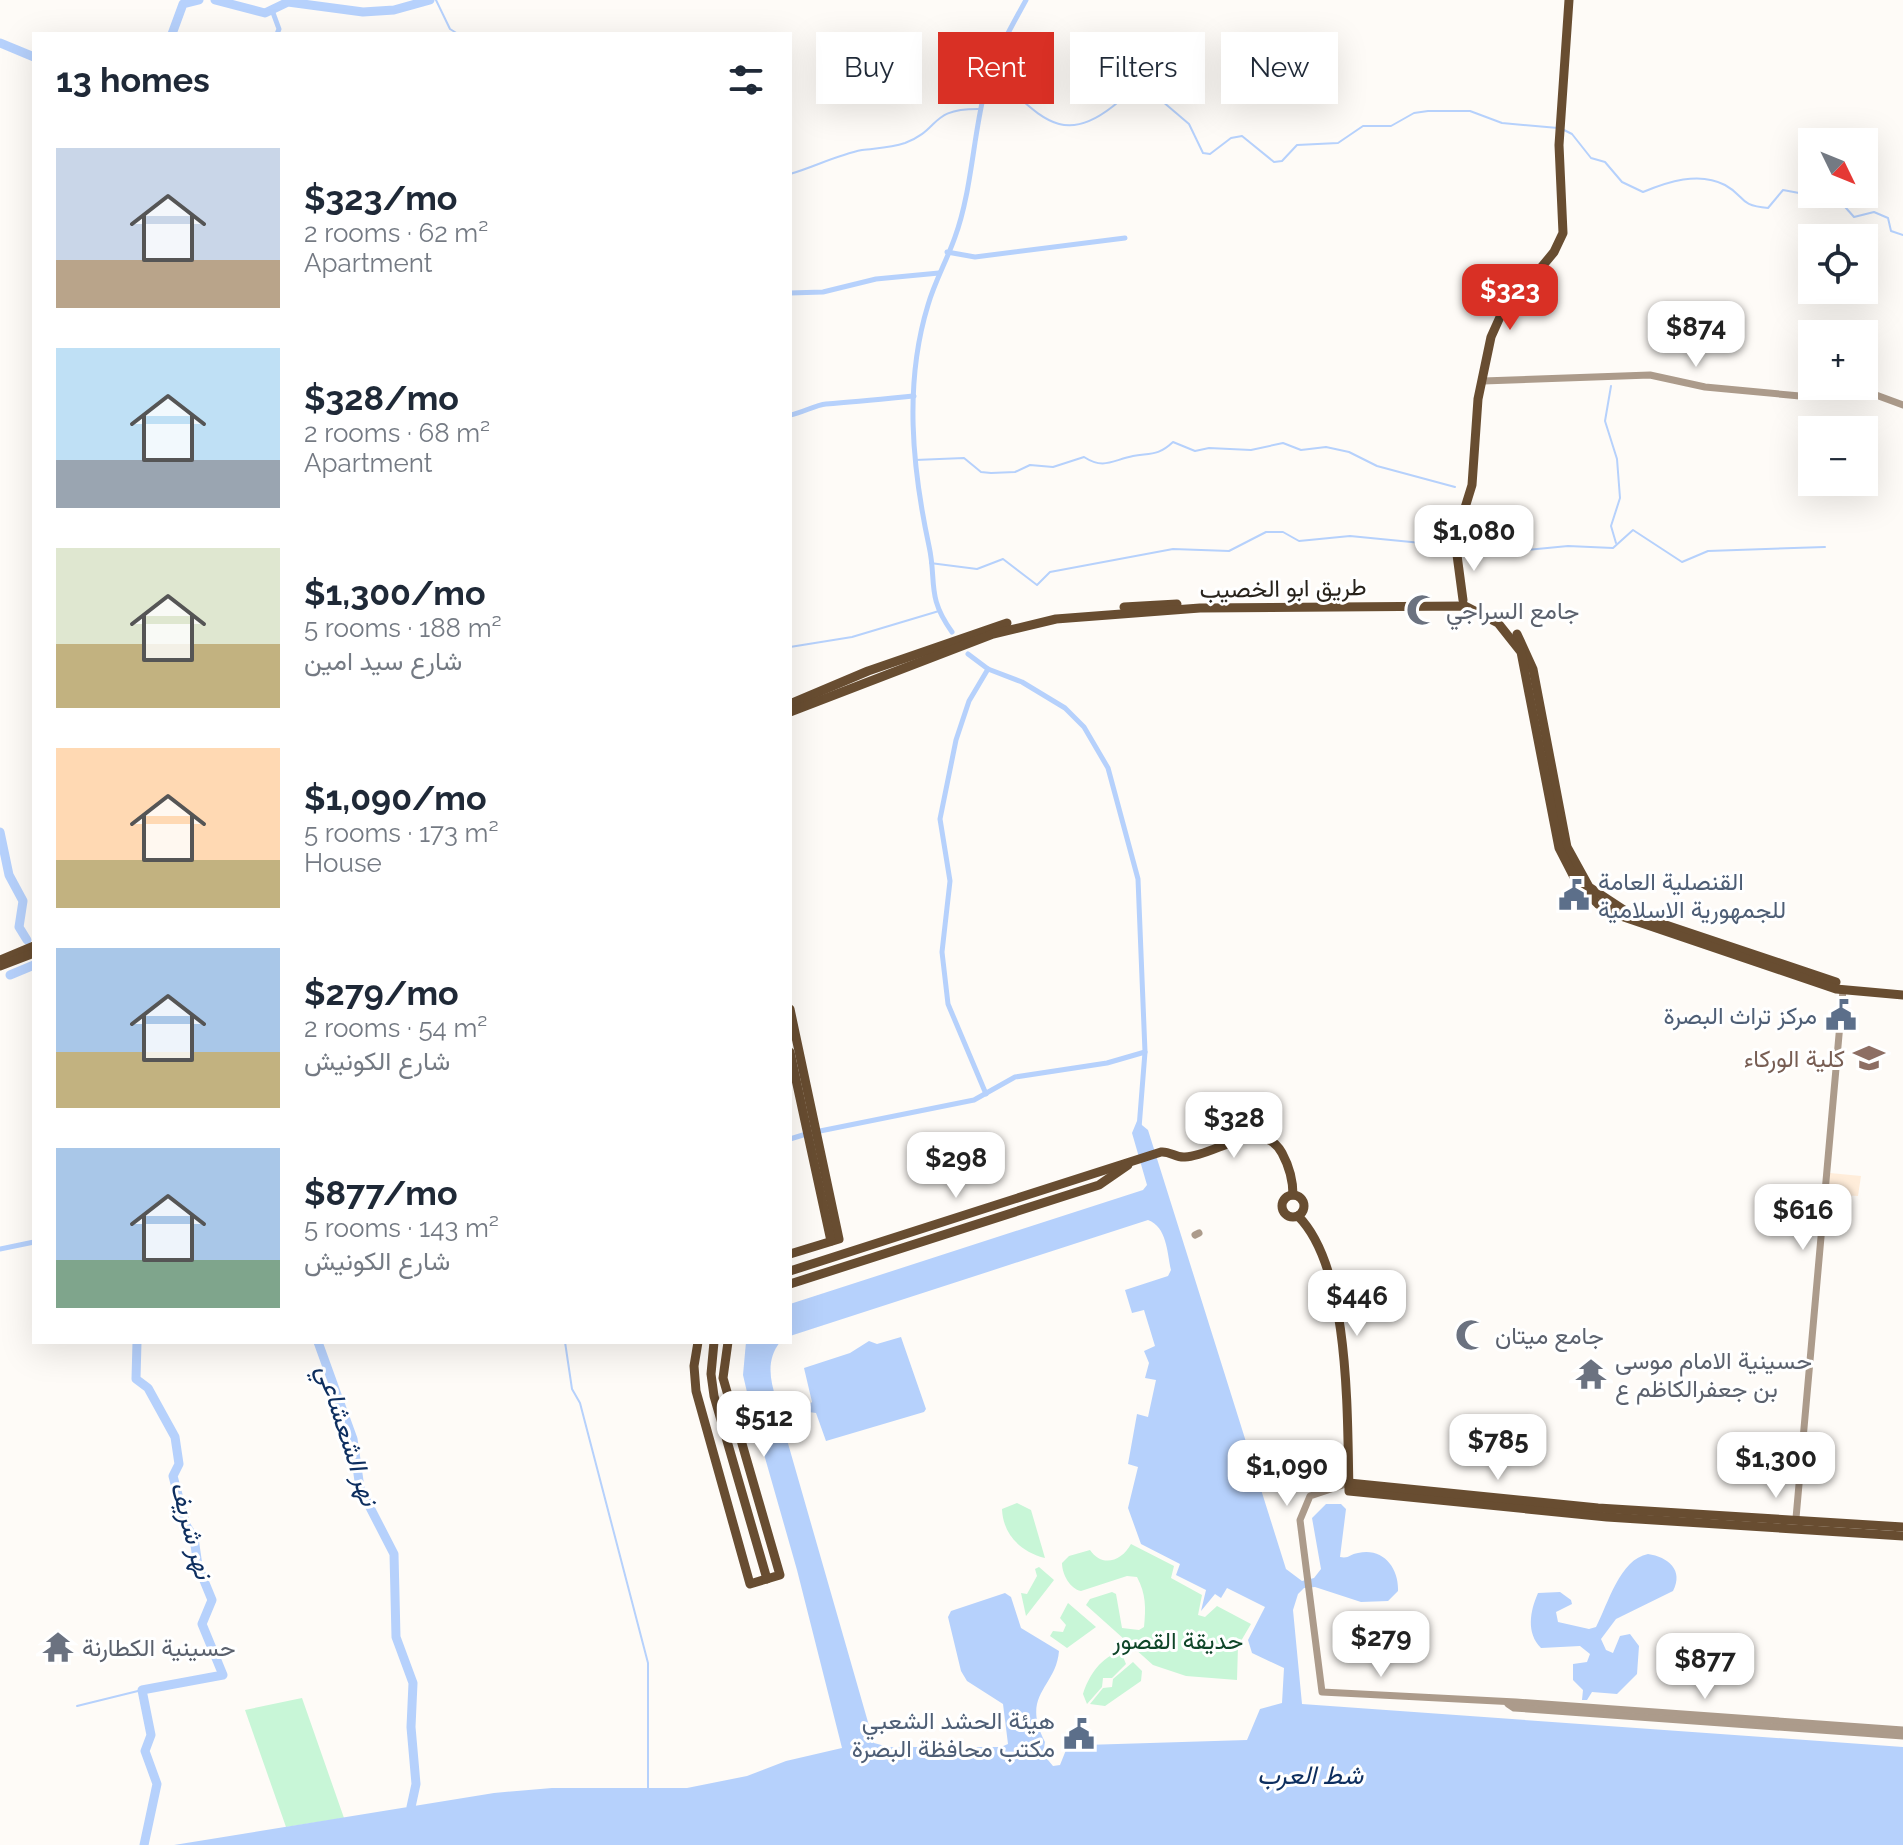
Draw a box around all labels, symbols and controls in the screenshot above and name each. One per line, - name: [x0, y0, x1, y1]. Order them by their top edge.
- chip: Buy: [816, 32, 922, 104]
- chip: Rent: [938, 32, 1054, 104]
- chip: Filters: [1070, 32, 1205, 104]
- chip: New: [1221, 32, 1338, 104]
- icon: filters: [724, 58, 768, 102]
- text: 13 homes: [56, 60, 210, 100]
- north arrow: [1798, 128, 1878, 208]
- map controls: [1798, 128, 1878, 496]
- text: $323/mo: [304, 178, 457, 218]
- icon: home: [120, 180, 216, 276]
- text: 2 rooms · 62 m²: [304, 218, 488, 248]
- button: locate: [1798, 224, 1878, 304]
- text: Apartment: [304, 248, 433, 278]
- pin: $323: [1463, 264, 1557, 332]
- text: $323: [1480, 275, 1540, 305]
- pin: $874: [1649, 301, 1743, 369]
- text: $874: [1666, 312, 1726, 342]
- button: +: [1798, 320, 1878, 400]
- text: $328/mo: [304, 378, 459, 418]
- icon: home: [120, 380, 216, 476]
- button: −: [1798, 416, 1878, 496]
- text: 2 rooms · 68 m²: [304, 418, 490, 448]
- text: Apartment: [304, 448, 433, 478]
- pin: $1,080: [1409, 505, 1539, 573]
- text: $1,080: [1433, 516, 1516, 546]
- street label: طريق ابو الخصيب: [1199, 572, 1367, 605]
- text: $1,300/mo: [304, 573, 486, 613]
- icon: home: [120, 580, 216, 676]
- mosque icon: جامع السراجي: [1405, 593, 1439, 627]
- place label: جامع السراجي: [1446, 596, 1579, 630]
- text: 5 rooms · 188 m²: [304, 613, 502, 643]
- text: شارع سيد امين: [304, 646, 462, 676]
- text: $1,090/mo: [304, 778, 487, 818]
- icon: home: [120, 780, 216, 876]
- text: 5 rooms · 173 m²: [304, 818, 498, 848]
- text: House: [304, 848, 382, 878]
- place label: القنصلية العامة للجمهورية الاسلامية: [1598, 867, 1786, 925]
- public building icon: القنصلية العامة للجمهورية الاسلامية: [1557, 878, 1591, 912]
- text: $279/mo: [304, 973, 459, 1013]
- icon: home: [120, 980, 216, 1076]
- public building icon: مركز تراث البصرة: [1824, 998, 1858, 1032]
- place label: مركز تراث البصرة: [1663, 1001, 1817, 1031]
- text: 2 rooms · 54 m²: [304, 1013, 487, 1043]
- school or university icon: كلية الوركاء: [1852, 1041, 1886, 1075]
- place label: كلية الوركاء: [1744, 1044, 1845, 1074]
- text: شارع الكونيش: [304, 1046, 450, 1076]
- pin: $328: [1187, 1092, 1281, 1160]
- text: $328: [1203, 1103, 1265, 1133]
- pin: $298: [909, 1132, 1003, 1200]
- text: $298: [925, 1143, 987, 1173]
- text: $877/mo: [304, 1173, 458, 1213]
- icon: home: [120, 1180, 216, 1276]
- pin: $616: [1756, 1184, 1850, 1252]
- text: $616: [1773, 1195, 1833, 1225]
- text: 5 rooms · 143 m²: [304, 1213, 499, 1243]
- text: شارع الكونيش: [304, 1246, 450, 1276]
- pin: $446: [1310, 1270, 1404, 1338]
- text: $446: [1326, 1281, 1388, 1311]
- mosque icon: جامع ميتان: [1454, 1318, 1488, 1352]
- place label: جامع ميتان: [1495, 1321, 1604, 1353]
- place label: حسينية الامام موسى بن جعفرالكاظم ع: [1615, 1346, 1812, 1405]
- temple icon: حسينية الامام موسى بن جعفرالكاظم ع: [1574, 1357, 1608, 1391]
- water label: نهر الشعشاعي: [305, 1361, 385, 1513]
- pin: $512: [717, 1391, 811, 1459]
- text: $512: [735, 1402, 793, 1432]
- pin: $785: [1451, 1414, 1545, 1482]
- text: $785: [1467, 1425, 1529, 1455]
- pin: $1,300: [1711, 1432, 1841, 1500]
- pin: $1,090: [1222, 1440, 1352, 1508]
- text: $1,300: [1735, 1443, 1817, 1473]
- text: $1,090: [1246, 1451, 1328, 1481]
- water label: نهر شريف: [164, 1478, 220, 1584]
- pin: $279: [1334, 1611, 1428, 1679]
- text: $279: [1350, 1622, 1412, 1652]
- park label: حديقة القصور: [1112, 1626, 1243, 1656]
- temple icon: حسينية الكطارنة: [41, 1630, 75, 1664]
- place label: حسينية الكطارنة: [82, 1633, 235, 1663]
- pin: $877: [1658, 1633, 1752, 1701]
- text: $877: [1674, 1644, 1736, 1674]
- place label: هيئة الحشد الشعبي مكتب محافظة البصرة: [852, 1706, 1055, 1764]
- public building icon: هيئة الحشد الشعبي مكتب محافظة البصرة: [1062, 1717, 1096, 1751]
- water label: شط العرب: [1257, 1760, 1364, 1791]

